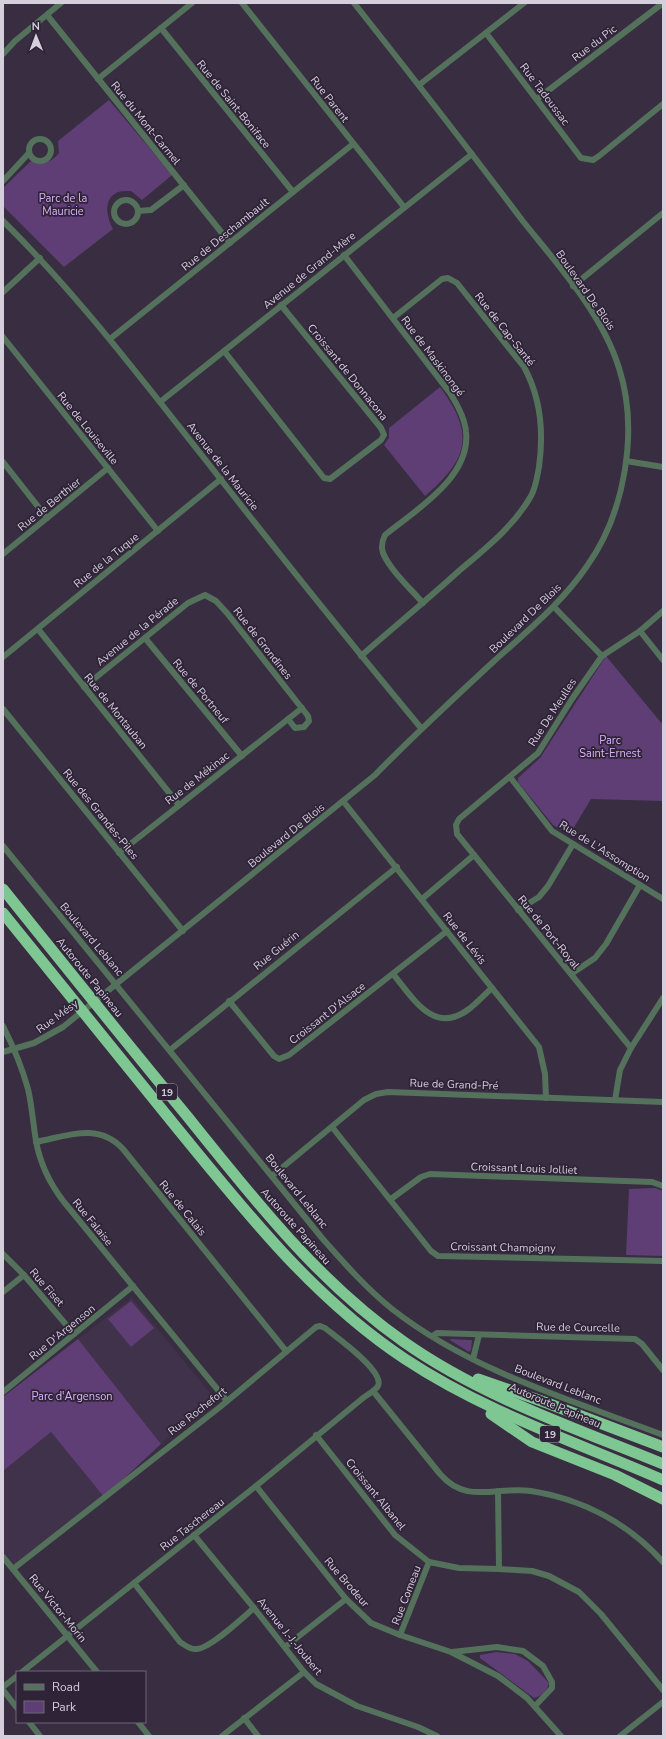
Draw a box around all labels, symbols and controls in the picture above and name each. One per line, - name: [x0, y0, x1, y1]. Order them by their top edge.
- north arrow: [16, 16, 56, 56]
- text: N: [32, 19, 40, 34]
- street label: Rue du Pic: [569, 22, 620, 65]
- street label: Rue de Saint-Boniface: [193, 57, 274, 152]
- street label: Rue Tadoussac: [516, 60, 573, 128]
- street label: Rue Parent: [307, 73, 352, 126]
- street label: Rue du Mont-Carmel: [107, 78, 184, 169]
- park label: Parc de la Mauricie: [39, 191, 87, 219]
- street label: Rue de Deschambault: [178, 194, 272, 274]
- street label: Avenue de Grand-Mère: [260, 228, 359, 313]
- street label: Boulevard De Blois: [552, 247, 619, 333]
- street label: Rue de Cap-Santé: [471, 289, 538, 369]
- street label: Rue de Maskinongé: [397, 313, 468, 400]
- street label: Croissant de Donnacona: [304, 321, 391, 424]
- street label: Rue de Louiseville: [54, 389, 122, 468]
- street label: Avenue de la Mauricie: [183, 419, 262, 514]
- street label: Rue de Berthier: [15, 474, 84, 535]
- street label: Rue de la Tuque: [71, 529, 142, 591]
- street label: Boulevard De Blois: [486, 580, 565, 657]
- street label: Avenue de la Pérade: [93, 593, 182, 669]
- street label: Rue de Grondines: [230, 604, 296, 683]
- street label: Rue de Portneuf: [169, 656, 232, 727]
- street label: Rue de Montauban: [80, 670, 151, 752]
- street label: Rue De Meulles: [525, 675, 580, 749]
- park label: Parc Saint-Ernest: [579, 733, 641, 761]
- street label: Rue de Mékinac: [162, 749, 233, 808]
- street label: Rue des Grandes-Piles: [59, 766, 142, 863]
- street label: Boulevard De Blois: [245, 800, 328, 871]
- street label: Rue de L'Assomption: [556, 817, 653, 886]
- street label: Rue de Port-Royal: [514, 892, 583, 973]
- street label: Boulevard Leblanc: [56, 899, 127, 979]
- street label: Rue de Lévis: [439, 909, 490, 968]
- street label: Rue Guérin: [250, 927, 302, 974]
- street label: Autoroute Papineau: [53, 934, 126, 1020]
- street label: Croissant D'Alsace: [286, 979, 369, 1048]
- street label: Rue Mésy: [33, 996, 82, 1037]
- street label: Rue de Grand-Pré: [409, 1075, 499, 1094]
- road number: 19: [157, 1084, 177, 1100]
- street label: Boulevard Leblanc: [262, 1151, 331, 1232]
- street label: Croissant Louis Jolliet: [470, 1159, 578, 1178]
- street label: Rue de Calais: [156, 1177, 210, 1239]
- street label: Autoroute Papineau: [257, 1185, 334, 1268]
- street label: Rue Falaise: [69, 1196, 116, 1249]
- street label: Croissant Champigny: [450, 1239, 556, 1256]
- street label: Rue Fiset: [26, 1265, 67, 1310]
- street label: Rue D'Argenson: [26, 1301, 98, 1364]
- street label: Rue de Courcelle: [536, 1319, 620, 1336]
- street label: Boulevard Leblanc: [512, 1361, 603, 1408]
- street label: Autoroute Papineau: [507, 1379, 603, 1432]
- street label: Rue Rochefort: [165, 1384, 230, 1439]
- park label: Parc d'Argenson: [31, 1389, 113, 1404]
- road number: 19: [540, 1426, 560, 1442]
- street label: Croissant Albanel: [342, 1455, 410, 1534]
- street label: Rue Taschereau: [157, 1494, 228, 1554]
- street label: Rue Brodeur: [321, 1554, 373, 1611]
- street label: Rue Comeau: [388, 1563, 425, 1627]
- street label: Rue Victor-Morin: [25, 1571, 90, 1646]
- street label: Avenue J.-J.-Joubert: [254, 1594, 326, 1678]
- legend: [16, 1671, 146, 1723]
- text: Road: [52, 1679, 80, 1695]
- text: Park: [52, 1699, 77, 1715]

